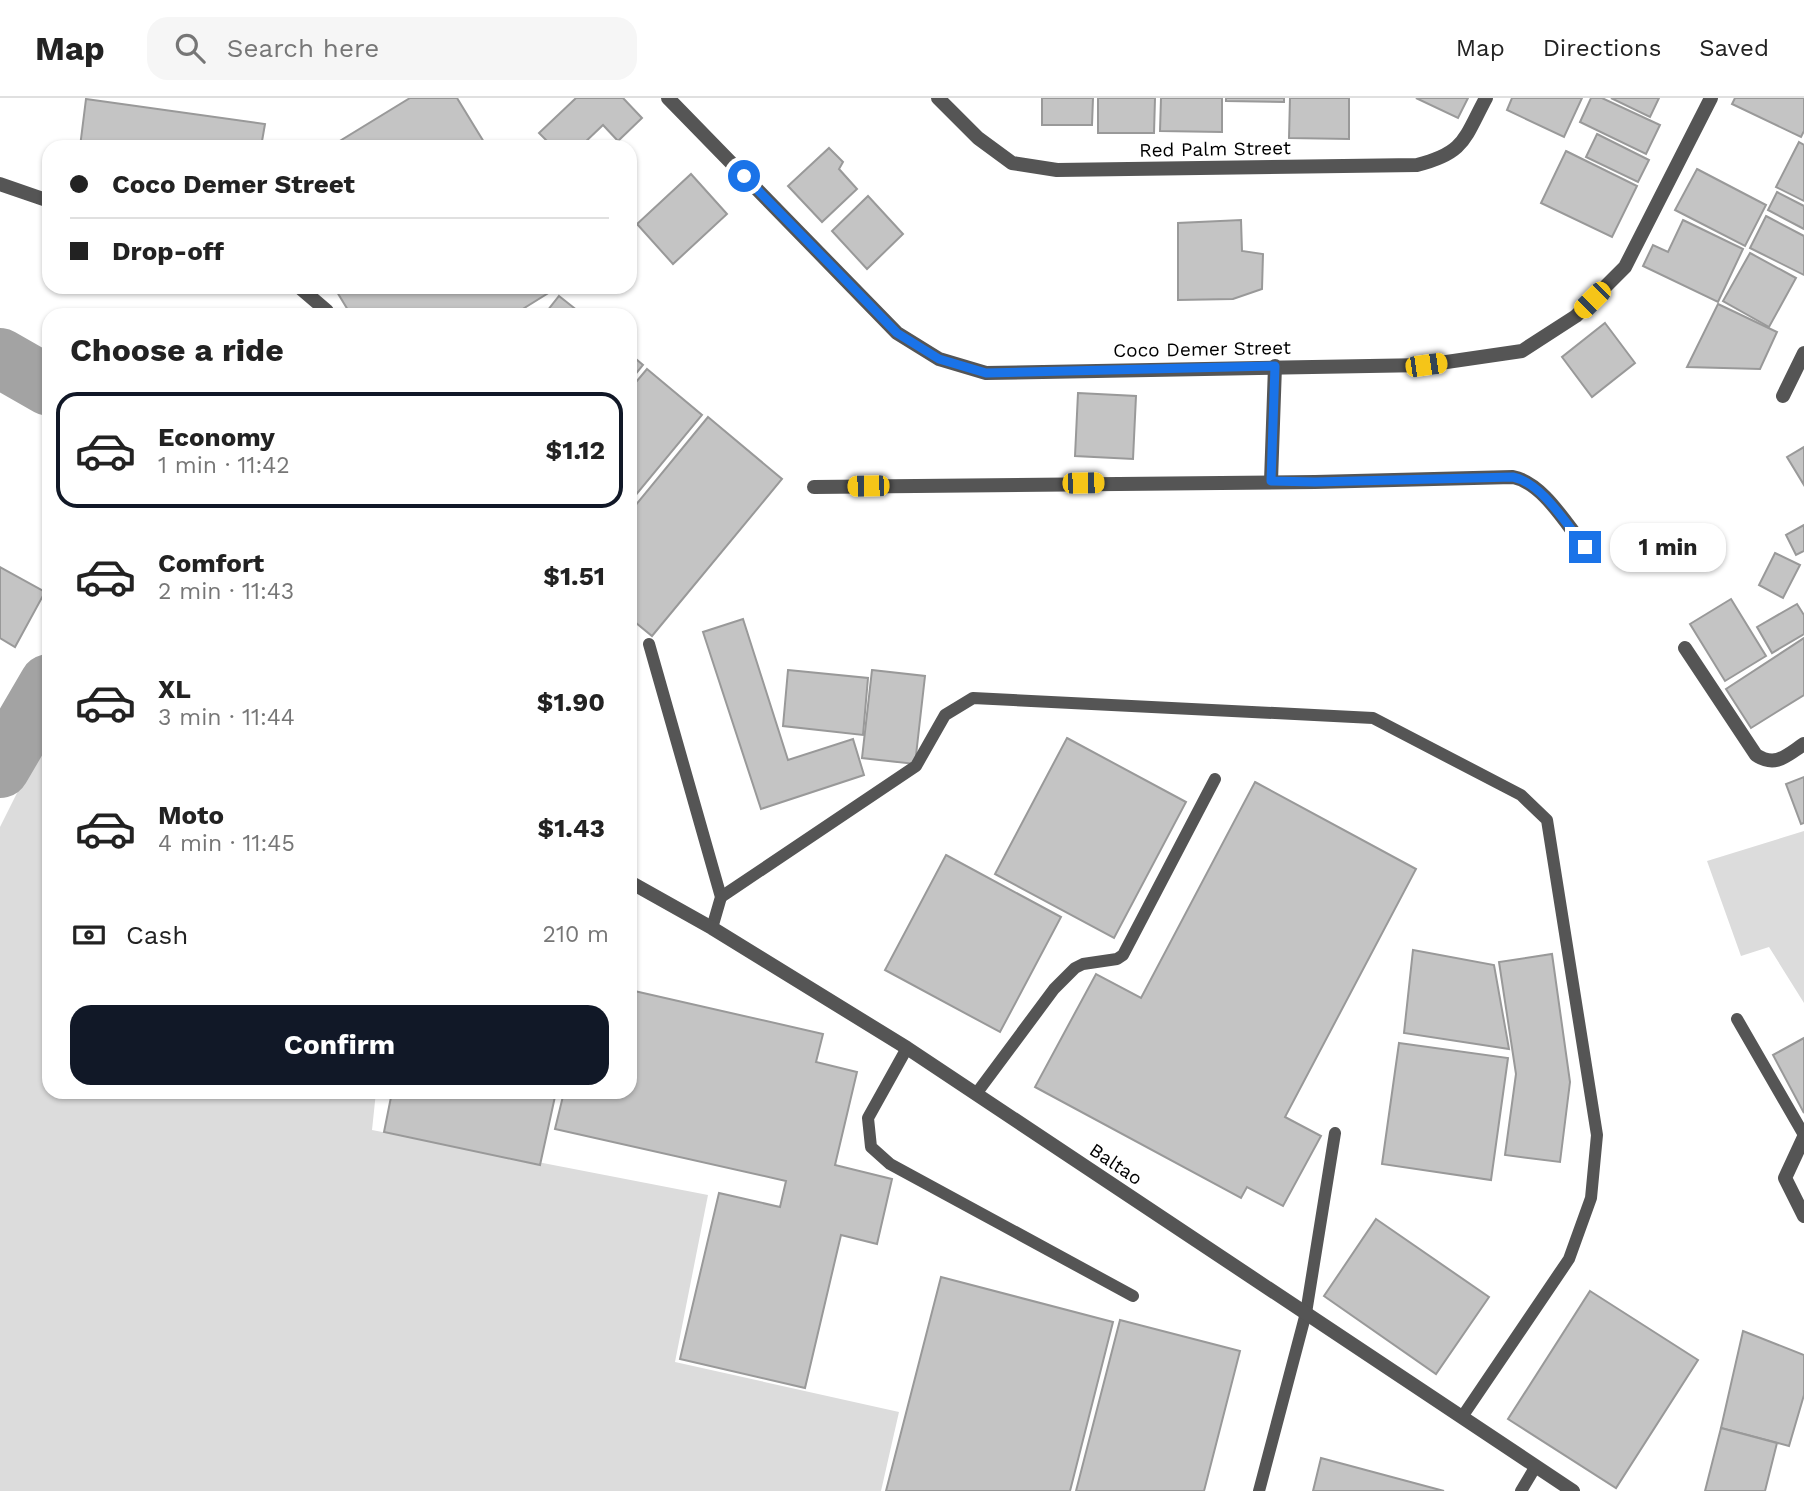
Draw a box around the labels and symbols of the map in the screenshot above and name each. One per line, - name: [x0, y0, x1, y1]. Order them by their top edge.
- street label: Red Palm Street: [1139, 136, 1291, 162]
- route start: [728, 160, 760, 192]
- car: [1570, 278, 1615, 322]
- street label: Coco Demer Street: [1113, 336, 1291, 362]
- car: [1404, 352, 1449, 378]
- car: [1062, 472, 1105, 494]
- car: [847, 475, 890, 497]
- callout: 1 min: [1610, 522, 1725, 572]
- route end: [1569, 531, 1601, 563]
- street label: Baltao: [1085, 1138, 1147, 1190]

